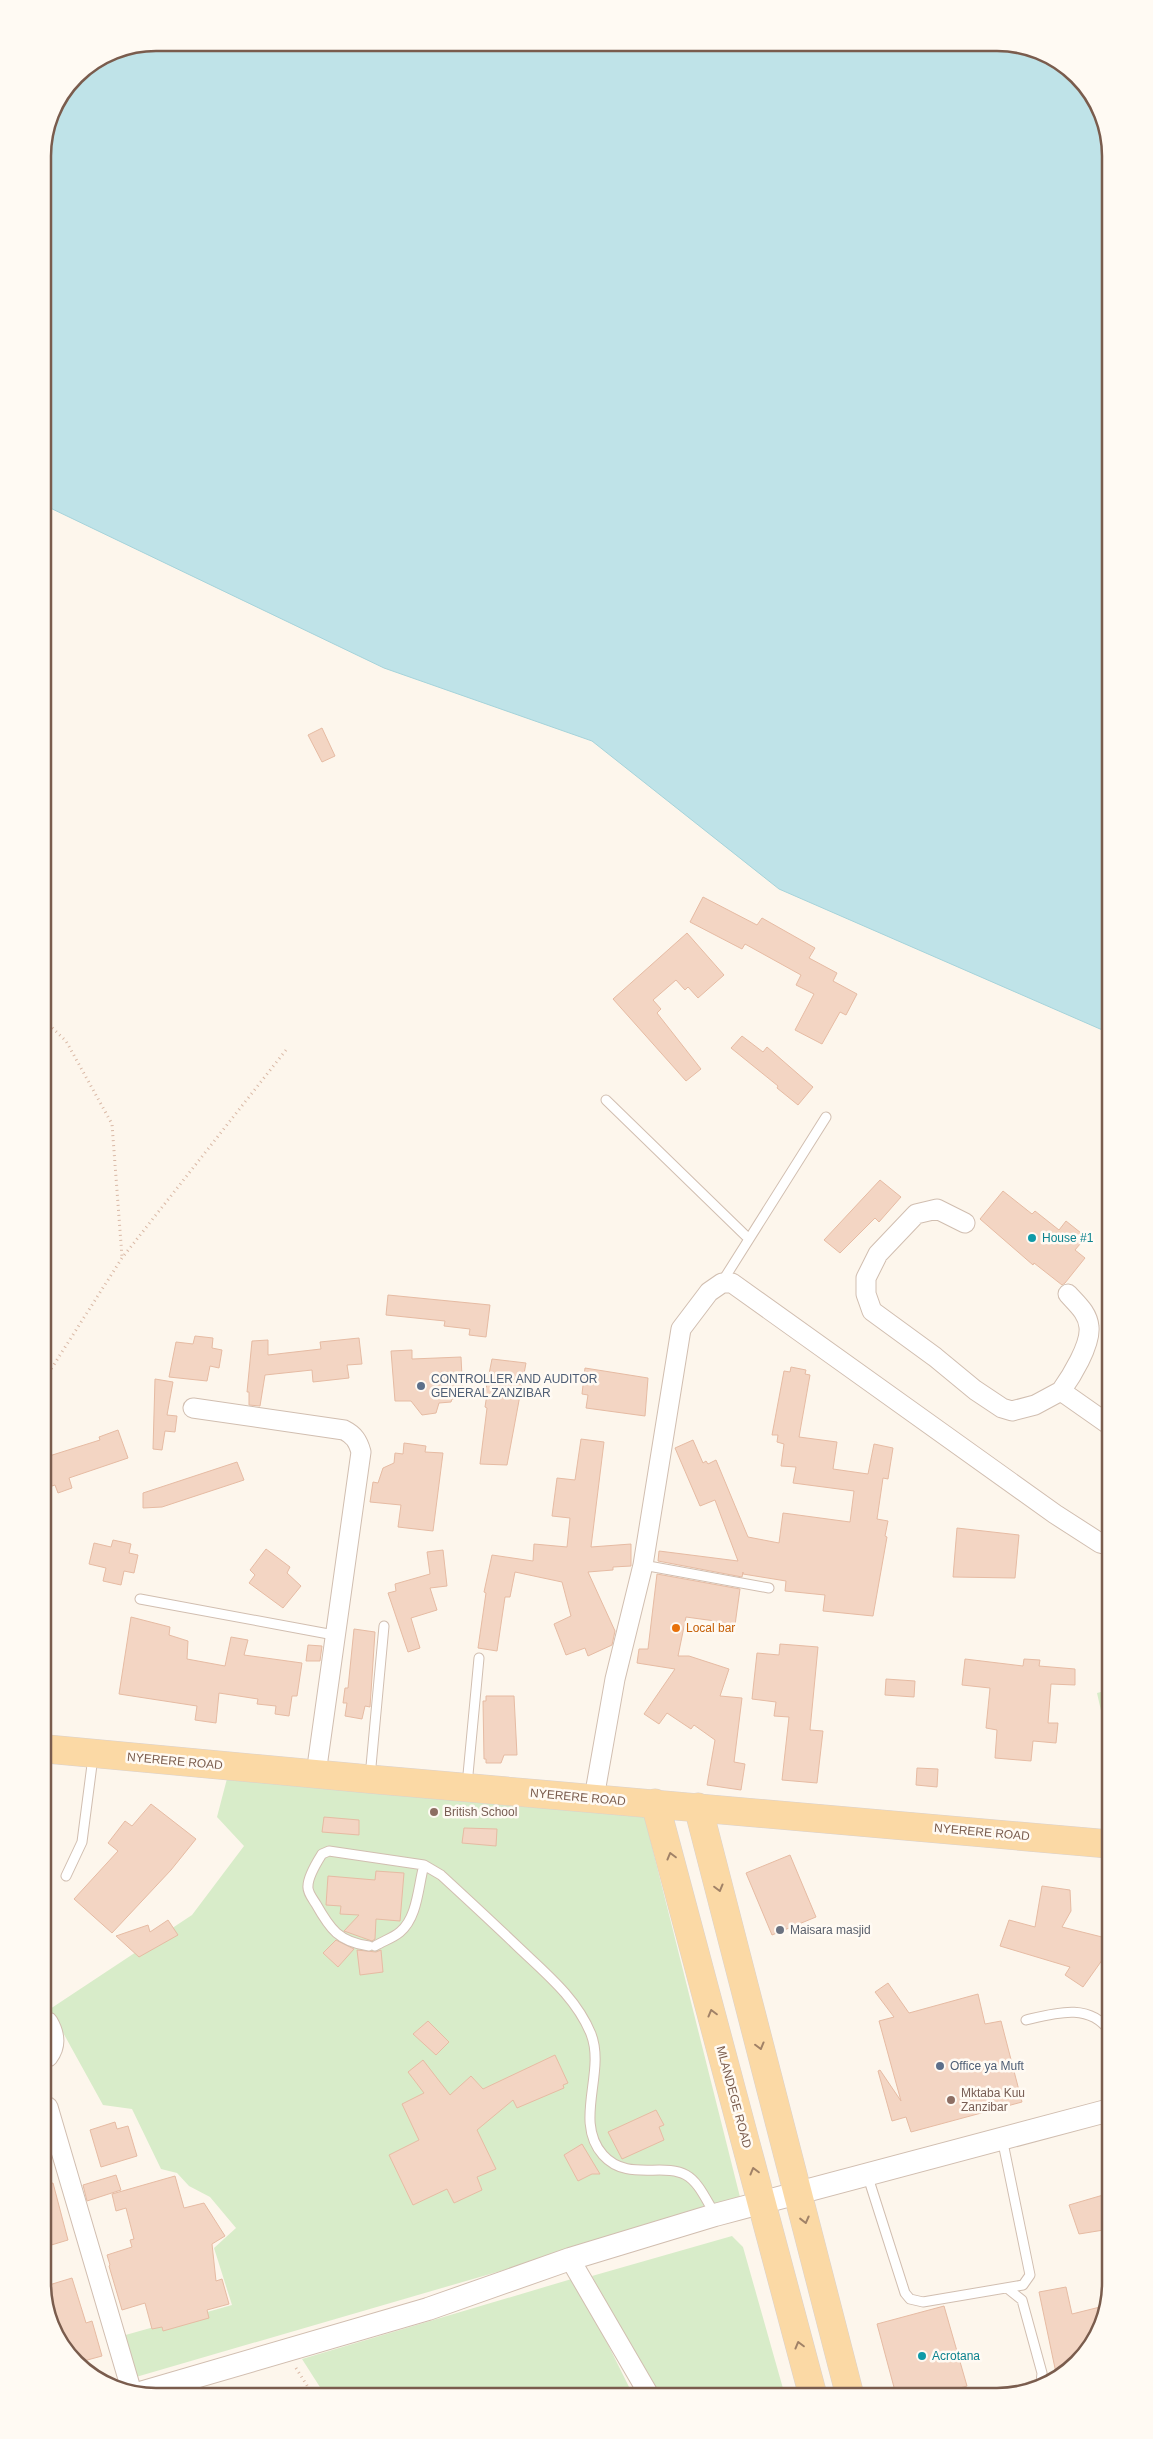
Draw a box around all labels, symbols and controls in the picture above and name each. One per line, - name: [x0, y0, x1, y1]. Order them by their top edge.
- place label: House #1: [1042, 1231, 1094, 1245]
- marker: House #1: [1026, 1232, 1038, 1244]
- place label: CONTROLLER AND AUDITOR GENERAL ZANZIBAR: [431, 1372, 598, 1400]
- marker: CONTROLLER AND AUDITOR GENERAL ZANZIBAR: [415, 1380, 427, 1392]
- place label: Local bar: [686, 1621, 735, 1635]
- marker: Local bar: [670, 1622, 682, 1634]
- street label: NYERERE ROAD: [127, 1750, 224, 1772]
- street label: NYERERE ROAD: [530, 1786, 627, 1808]
- place label: British School: [444, 1805, 517, 1819]
- marker: British School: [428, 1806, 440, 1818]
- street label: NYERERE ROAD: [934, 1821, 1031, 1843]
- one-way arrow: [666, 1853, 676, 1861]
- one-way arrow: [713, 1884, 724, 1893]
- place label: Maisara masjid: [790, 1923, 871, 1937]
- marker: Maisara masjid: [774, 1924, 786, 1936]
- one-way arrow: [707, 2009, 718, 2018]
- one-way arrow: [754, 2041, 765, 2050]
- street label: MLANDEGE ROAD: [714, 2044, 754, 2150]
- place label: Office ya Muft: [950, 2059, 1024, 2073]
- marker: Office ya Muft: [934, 2060, 946, 2072]
- place label: Mktaba Kuu Zanzibar: [961, 2086, 1025, 2114]
- marker: Mktaba Kuu Zanzibar: [945, 2094, 957, 2106]
- one-way arrow: [749, 2166, 760, 2175]
- one-way arrow: [800, 2215, 810, 2223]
- one-way arrow: [795, 2341, 805, 2349]
- place label: Acrotana: [932, 2349, 980, 2363]
- marker: Acrotana: [916, 2350, 928, 2362]

